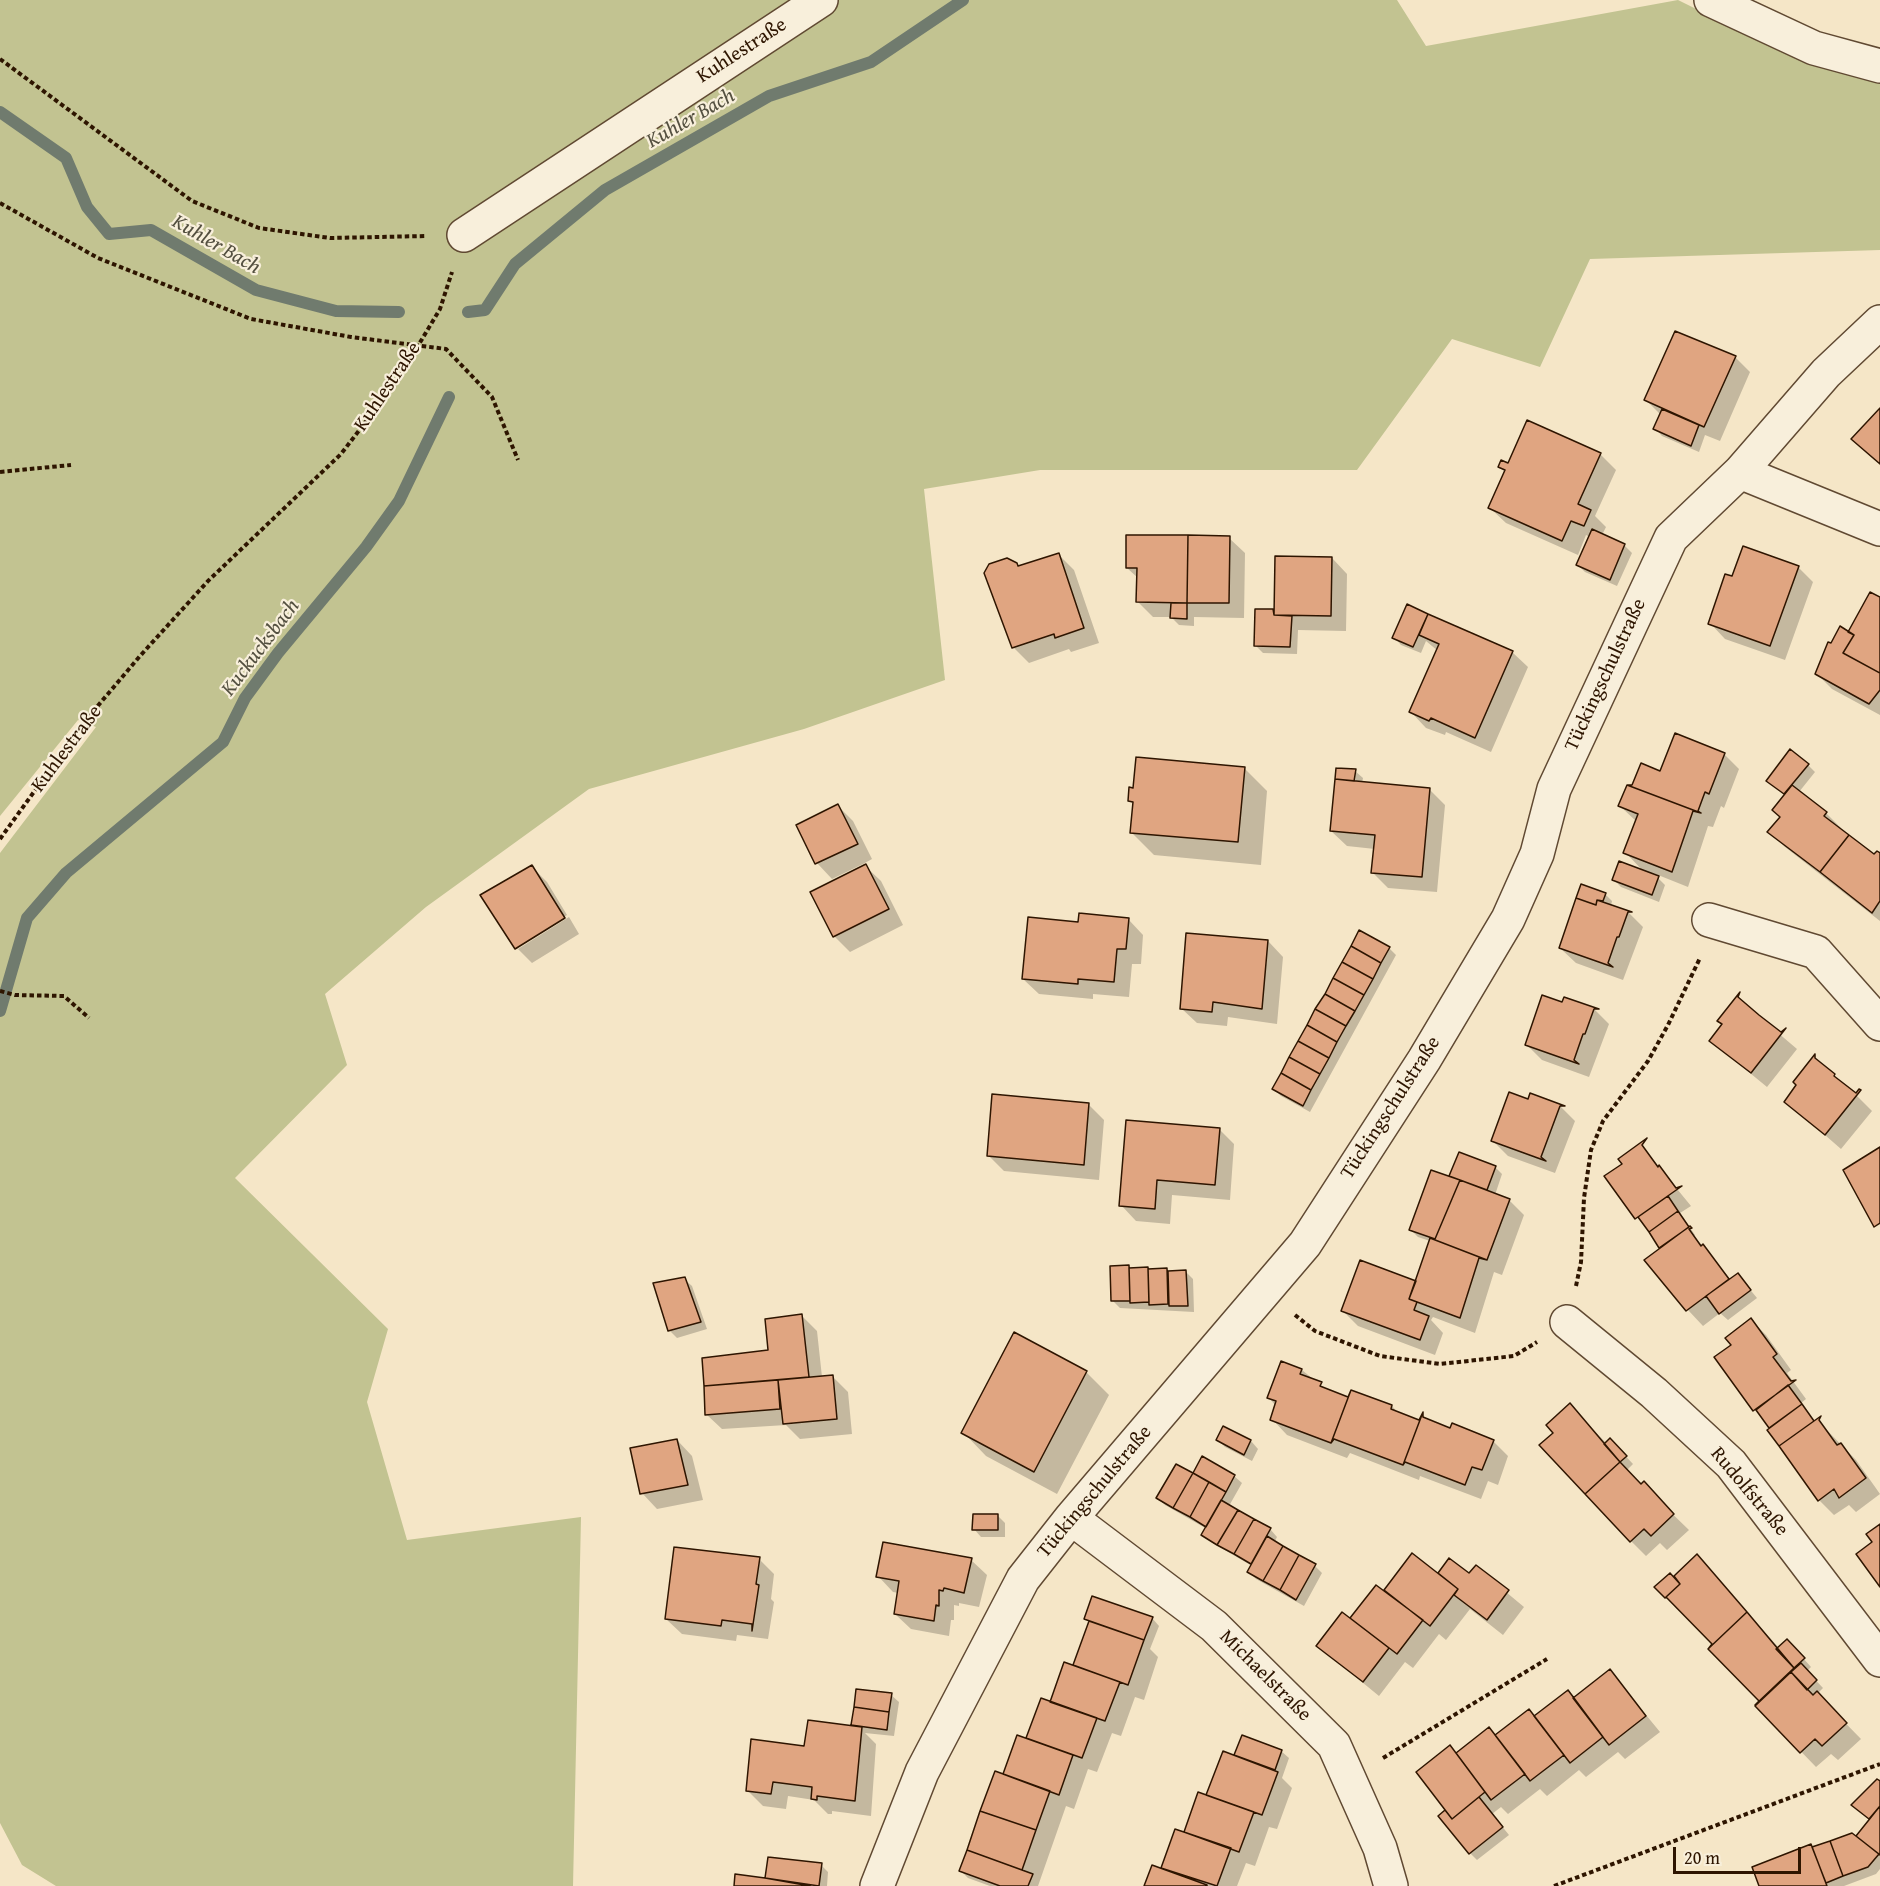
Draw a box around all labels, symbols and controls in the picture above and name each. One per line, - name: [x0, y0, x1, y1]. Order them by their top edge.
- street label: Kuhlestraße: [692, 13, 792, 89]
- water label: Kuhler Bach: [642, 84, 740, 154]
- water label: Kuhler Bach: [167, 210, 265, 280]
- street label: Kuhlestraße: [349, 338, 427, 436]
- water label: Kuckucksbach: [216, 595, 306, 701]
- street label: Tückingschulstraße: [1560, 595, 1652, 755]
- street label: Kuhlestraße: [27, 701, 107, 797]
- street label: Tückingschulstraße: [1336, 1032, 1446, 1184]
- street label: Tückingschulstraße: [1033, 1421, 1157, 1563]
- street label: Rudolfstraße: [1705, 1443, 1793, 1541]
- street label: Michaelstraße: [1214, 1625, 1316, 1727]
- scale bar: [1676, 1835, 1804, 1873]
- text: 20 m: [1684, 1844, 1720, 1871]

